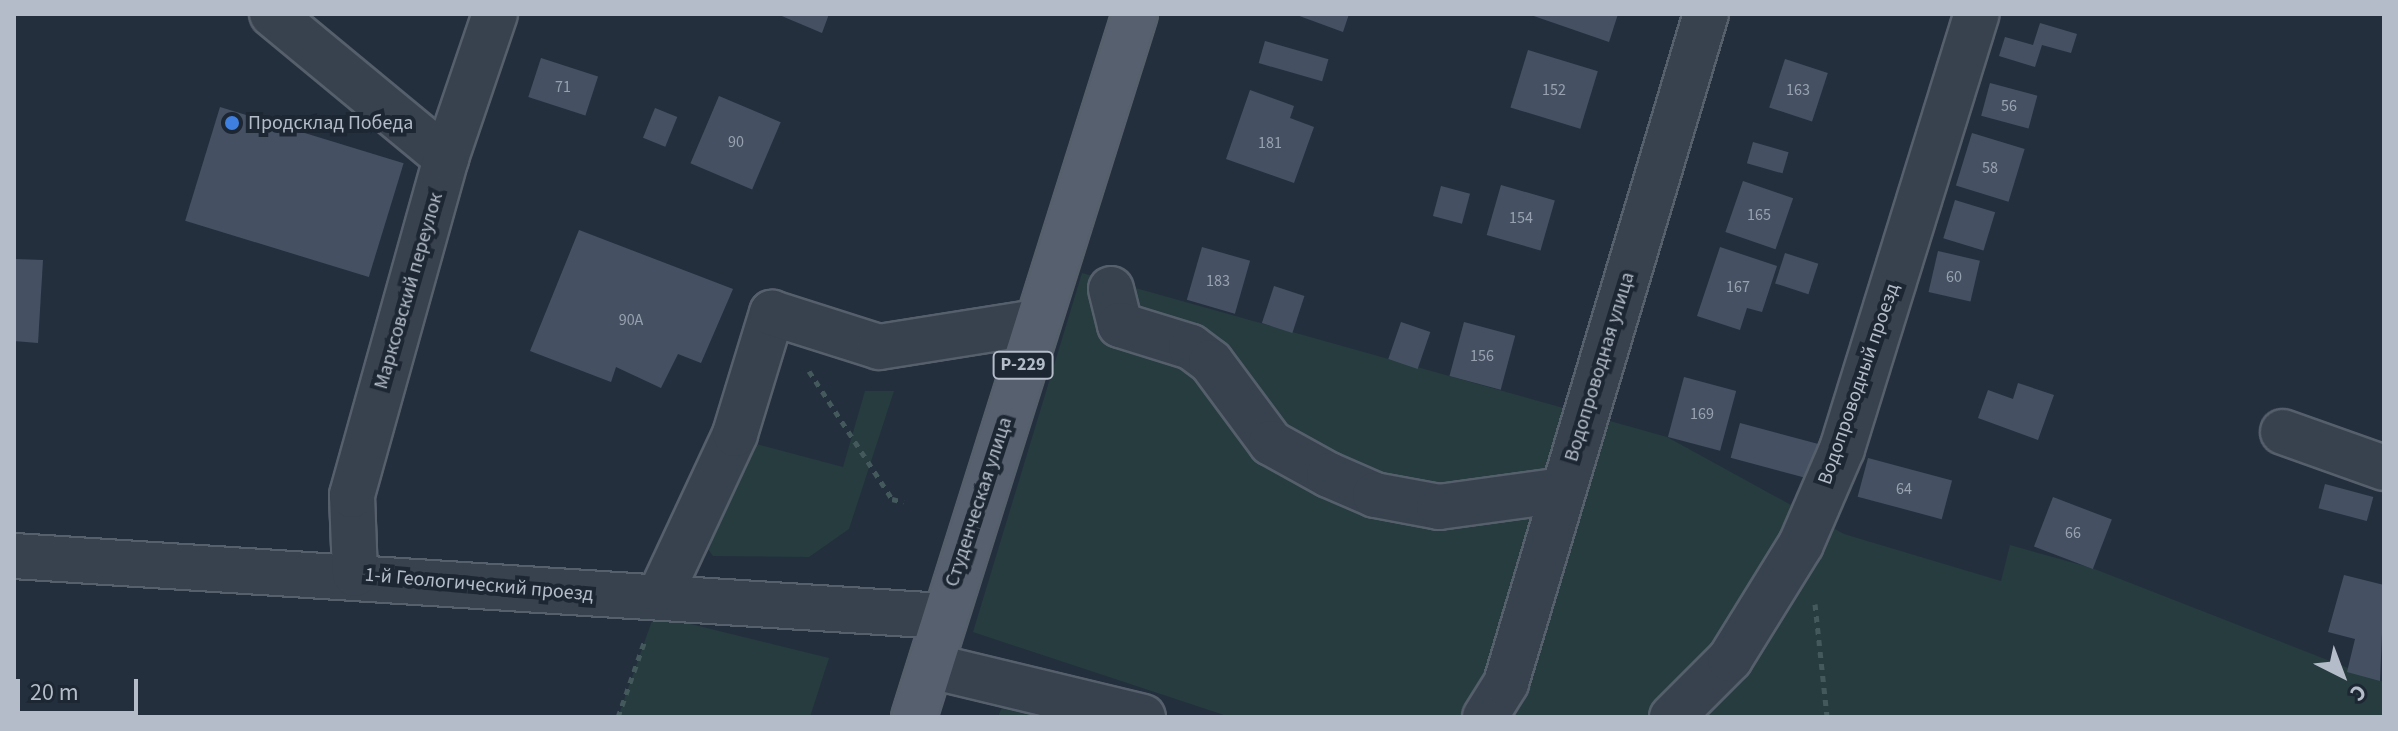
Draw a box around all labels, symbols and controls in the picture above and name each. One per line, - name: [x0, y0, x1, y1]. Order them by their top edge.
- house number: 71: [555, 77, 571, 97]
- house number: 152: [1542, 80, 1566, 100]
- house number: 163: [1786, 80, 1810, 100]
- house number: 56: [2001, 96, 2017, 116]
- place label: Продсклад Победа: [248, 111, 413, 135]
- marker: Продсклад Победа: [223, 114, 241, 132]
- house number: 90: [728, 132, 744, 152]
- house number: 181: [1258, 133, 1282, 153]
- house number: 58: [1982, 158, 1998, 178]
- street label: Марксовский переулок: [369, 190, 449, 392]
- house number: 165: [1747, 205, 1771, 225]
- house number: 154: [1509, 208, 1533, 228]
- house number: 60: [1946, 267, 1962, 287]
- street label: Водопроводная улица: [1560, 269, 1640, 465]
- house number: 183: [1206, 271, 1230, 291]
- house number: 167: [1726, 277, 1750, 297]
- street label: Водопроводный проезд: [1813, 280, 1905, 488]
- house number: 90А: [619, 310, 643, 330]
- house number: 156: [1470, 346, 1494, 366]
- road number: Р-229: [991, 351, 1055, 379]
- house number: 169: [1690, 404, 1714, 424]
- street label: Студенческая улица: [940, 414, 1018, 590]
- house number: 64: [1896, 479, 1912, 499]
- house number: 66: [2065, 523, 2081, 543]
- street label: 1-й Геологический проезд: [364, 563, 594, 607]
- north arrow: [2302, 635, 2382, 715]
- scale bar: [20, 663, 142, 713]
- text: 20 m: [30, 675, 79, 710]
- text: С: [2343, 677, 2374, 709]

